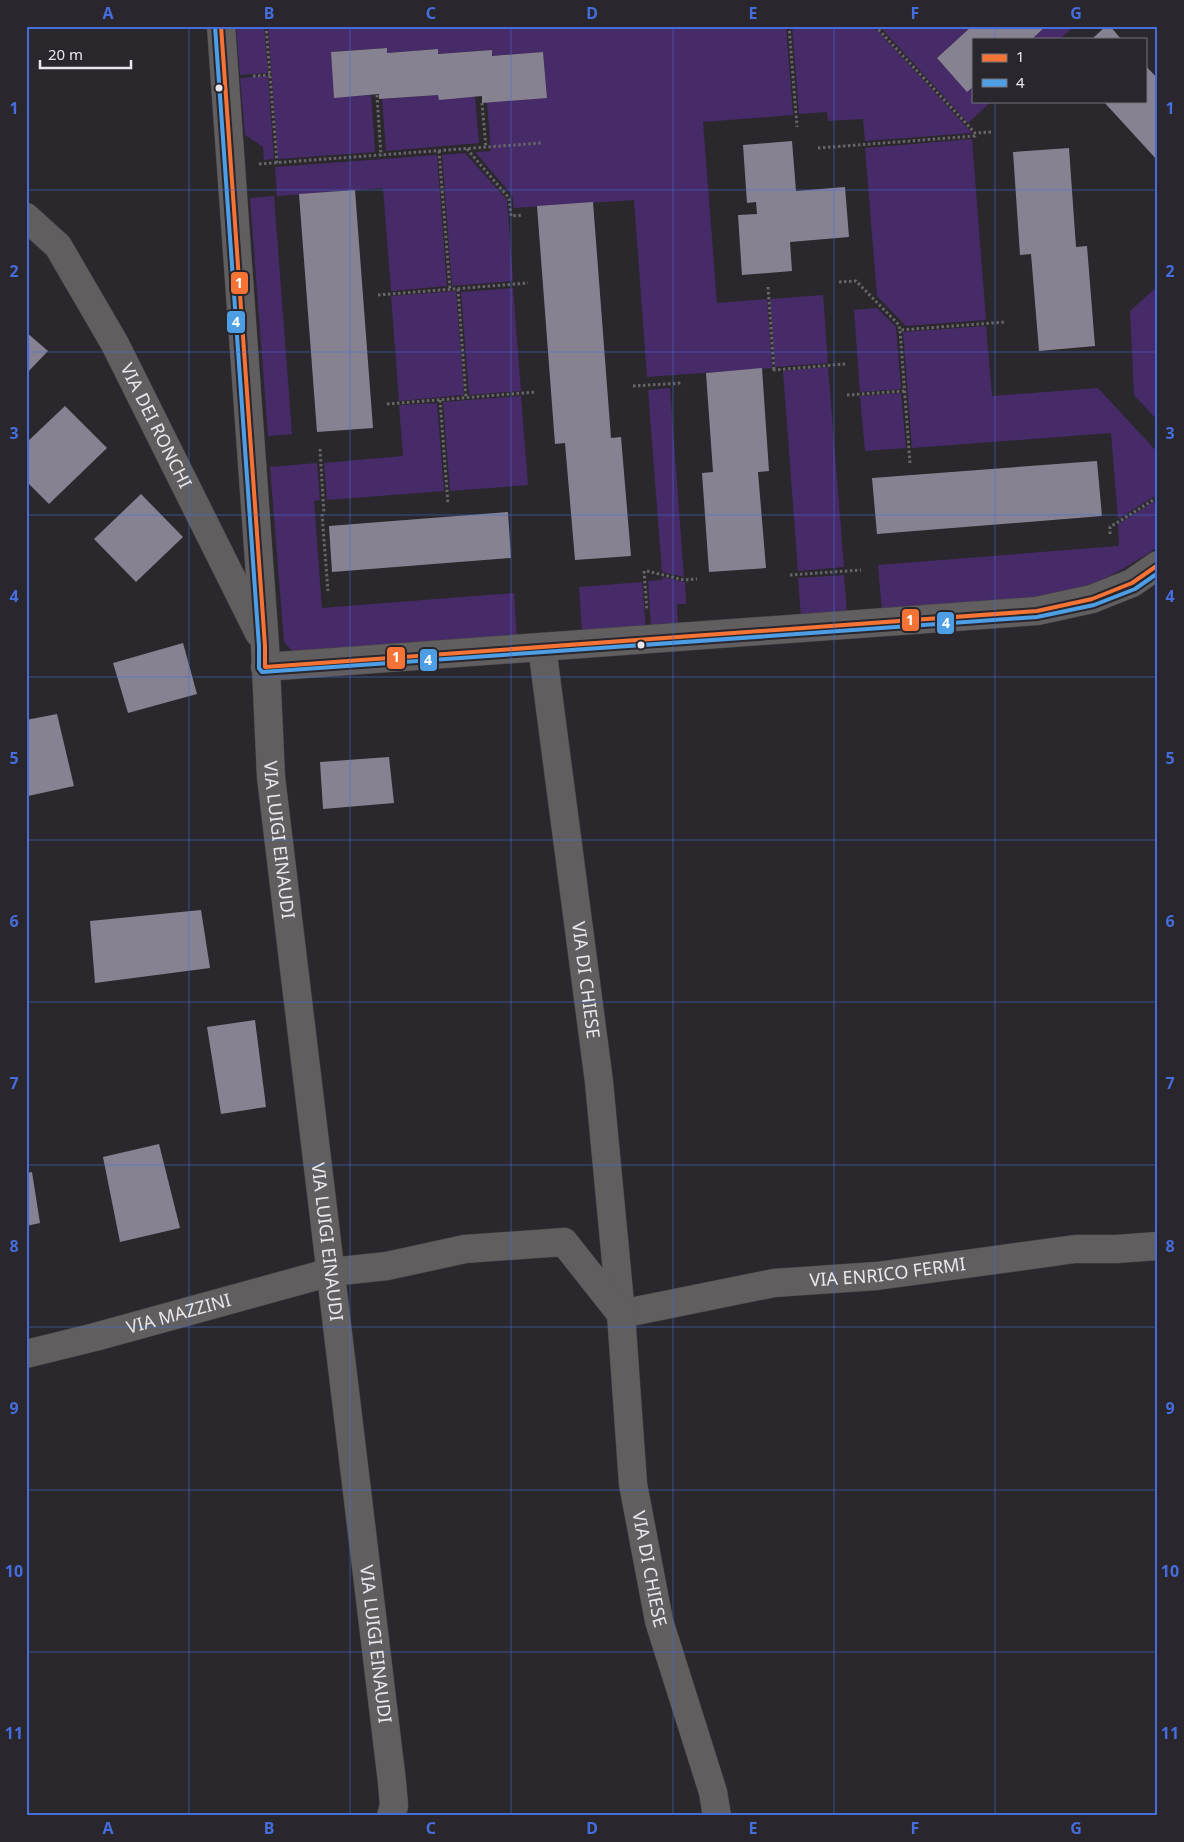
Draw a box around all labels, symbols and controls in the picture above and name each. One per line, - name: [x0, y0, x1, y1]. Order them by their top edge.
- text: A: [102, 2, 114, 24]
- text: B: [264, 2, 274, 24]
- text: C: [426, 2, 436, 24]
- text: D: [586, 2, 598, 24]
- text: E: [749, 2, 758, 24]
- text: F: [911, 2, 919, 24]
- text: G: [1070, 2, 1082, 24]
- scale bar: [40, 38, 131, 70]
- legend: [972, 38, 1146, 102]
- text: 20 m: [48, 44, 83, 64]
- text: 1: [1016, 46, 1025, 66]
- text: 4: [1016, 72, 1025, 92]
- unlabelled marker: [214, 83, 224, 93]
- text: 1: [9, 97, 19, 119]
- text: 1: [1165, 97, 1175, 119]
- text: 2: [9, 260, 19, 282]
- text: 2: [1165, 260, 1175, 282]
- line badge: 1: [230, 271, 249, 295]
- text: 1: [235, 273, 243, 292]
- line badge: 4: [226, 310, 246, 334]
- text: 4: [232, 312, 240, 331]
- street label: VIA DEI RONCHI: [115, 359, 198, 492]
- text: 3: [9, 422, 19, 444]
- text: 3: [1165, 422, 1175, 444]
- text: 4: [9, 585, 19, 607]
- text: 4: [1165, 585, 1175, 607]
- line badge: 1: [901, 608, 920, 632]
- text: 1: [906, 610, 914, 629]
- line badge: 4: [936, 611, 955, 635]
- text: 4: [942, 613, 950, 632]
- unlabelled marker: [636, 640, 646, 650]
- line badge: 1: [386, 646, 406, 670]
- text: 1: [392, 647, 400, 666]
- line badge: 4: [419, 648, 438, 672]
- text: 4: [424, 650, 432, 669]
- text: 5: [9, 747, 19, 769]
- text: 5: [1165, 747, 1175, 769]
- street label: VIA LUIGI EINAUDI: [259, 760, 301, 920]
- text: 6: [9, 910, 19, 932]
- text: 6: [1165, 910, 1175, 932]
- street label: VIA DI CHIESE: [567, 920, 606, 1040]
- text: 7: [9, 1072, 19, 1094]
- text: 7: [1165, 1072, 1175, 1094]
- street label: VIA LUIGI EINAUDI: [307, 1161, 349, 1322]
- text: 8: [9, 1235, 19, 1257]
- text: 8: [1165, 1235, 1175, 1257]
- street label: VIA ENRICO FERMI: [809, 1251, 967, 1292]
- street label: VIA MAZZINI: [124, 1287, 234, 1339]
- text: 9: [9, 1397, 19, 1419]
- text: 9: [1165, 1397, 1175, 1419]
- street label: VIA DI CHIESE: [627, 1509, 673, 1630]
- text: 10: [5, 1560, 23, 1582]
- text: 10: [1161, 1560, 1179, 1582]
- street label: VIA LUIGI EINAUDI: [355, 1563, 398, 1724]
- text: 11: [5, 1722, 23, 1744]
- text: 11: [1161, 1722, 1179, 1744]
- text: A: [102, 1817, 114, 1839]
- text: B: [264, 1817, 274, 1839]
- text: C: [426, 1817, 436, 1839]
- text: D: [586, 1817, 598, 1839]
- text: E: [749, 1817, 758, 1839]
- text: F: [911, 1817, 919, 1839]
- text: G: [1070, 1817, 1082, 1839]

